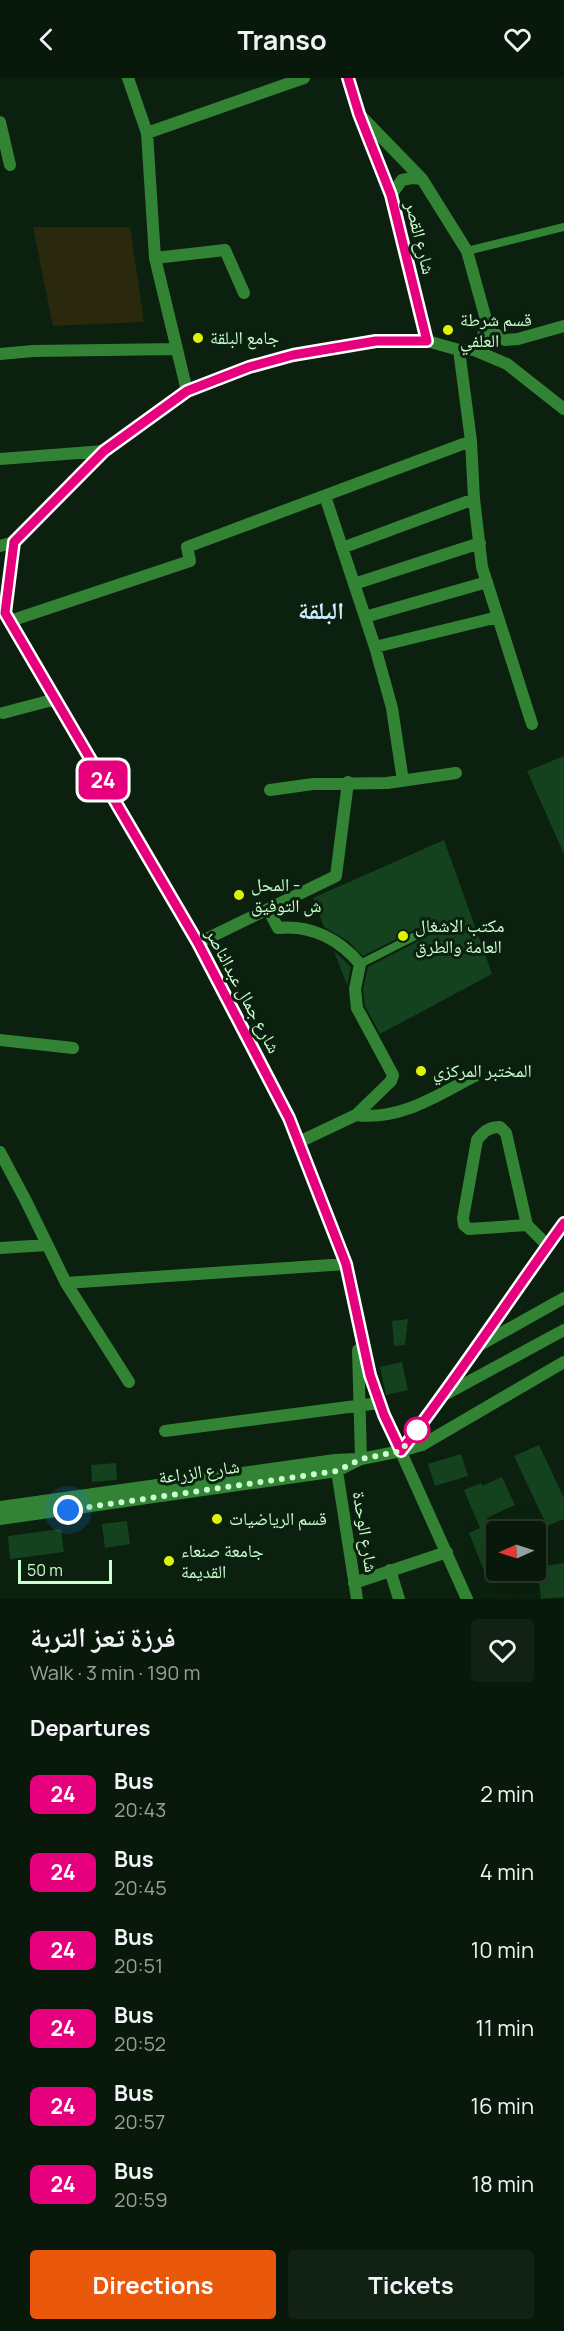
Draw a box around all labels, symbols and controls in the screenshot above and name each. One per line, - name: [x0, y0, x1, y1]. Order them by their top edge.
- text: Transo: [237, 21, 327, 58]
- icon: back: [30, 23, 63, 56]
- icon: heart: [501, 23, 534, 56]
- street label: شارع القصر: [400, 198, 442, 277]
- place label: قسم شرطة العلفي: [460, 307, 532, 356]
- marker: قسم شرطة العلفي: [441, 323, 455, 337]
- place label: جامع البلقة: [210, 325, 279, 350]
- marker: جامع البلقة: [191, 331, 205, 345]
- district label: البلقة: [298, 593, 344, 626]
- line badge: 24: [76, 760, 130, 800]
- text: 24: [91, 766, 115, 794]
- place label: المحل - ش التوفيق: [251, 872, 321, 917]
- marker: المحل - ش التوفيق: [232, 888, 246, 902]
- place label: مكتب الاشغال العامة والطرق: [415, 913, 504, 958]
- street label: شارع جمال عبدالناصر: [200, 923, 287, 1057]
- marker: مكتب الاشغال العامة والطرق: [396, 929, 410, 943]
- place label: المختبر المركزي: [433, 1058, 532, 1086]
- marker: المختبر المركزي: [414, 1064, 428, 1078]
- unlabelled marker: [404, 1417, 430, 1443]
- street label: شارع الزراعة: [157, 1453, 241, 1489]
- street label: شارع الوحدة: [348, 1490, 384, 1574]
- your location: [53, 1495, 83, 1525]
- place label: قسم الرياضيات: [229, 1506, 327, 1531]
- marker: قسم الرياضيات: [210, 1512, 224, 1526]
- north arrow: [486, 1521, 546, 1581]
- map controls: [486, 1521, 546, 1581]
- place label: جامعة صنعاء القديمة: [181, 1538, 264, 1583]
- marker: جامعة صنعاء القديمة: [162, 1554, 176, 1568]
- scale bar: [18, 1557, 112, 1584]
- text: 50 m: [27, 1559, 63, 1581]
- text: فرزة تعز التربة: [30, 1617, 176, 1655]
- button: heart: [471, 1619, 534, 1682]
- text: Walk · 3 min · 190 m: [30, 1659, 201, 1686]
- text: Departures: [30, 1713, 150, 1743]
- text: Bus: [114, 1766, 154, 1796]
- text: 2 min: [480, 1779, 534, 1809]
- text: 24: [51, 1780, 75, 1808]
- text: 20:43: [114, 1796, 166, 1823]
- text: Bus: [114, 1844, 154, 1874]
- text: 4 min: [480, 1857, 534, 1887]
- text: 24: [51, 1858, 75, 1886]
- text: 20:45: [114, 1874, 167, 1901]
- text: Bus: [114, 1922, 154, 1952]
- text: 10 min: [471, 1935, 534, 1965]
- text: 24: [51, 1936, 75, 1964]
- text: 20:51: [114, 1952, 163, 1979]
- text: Bus: [114, 2000, 154, 2030]
- text: 11 min: [476, 2013, 534, 2043]
- text: 24: [51, 2014, 75, 2042]
- text: 20:52: [114, 2030, 166, 2057]
- text: Bus: [114, 2078, 154, 2108]
- text: 16 min: [471, 2091, 534, 2121]
- text: 24: [51, 2092, 75, 2120]
- text: 20:57: [114, 2108, 165, 2135]
- text: Bus: [114, 2156, 154, 2186]
- text: 18 min: [471, 2169, 534, 2199]
- text: 24: [51, 2170, 75, 2198]
- text: 20:59: [114, 2186, 168, 2213]
- button: Directions: [30, 2250, 276, 2319]
- button: Tickets: [288, 2250, 534, 2319]

